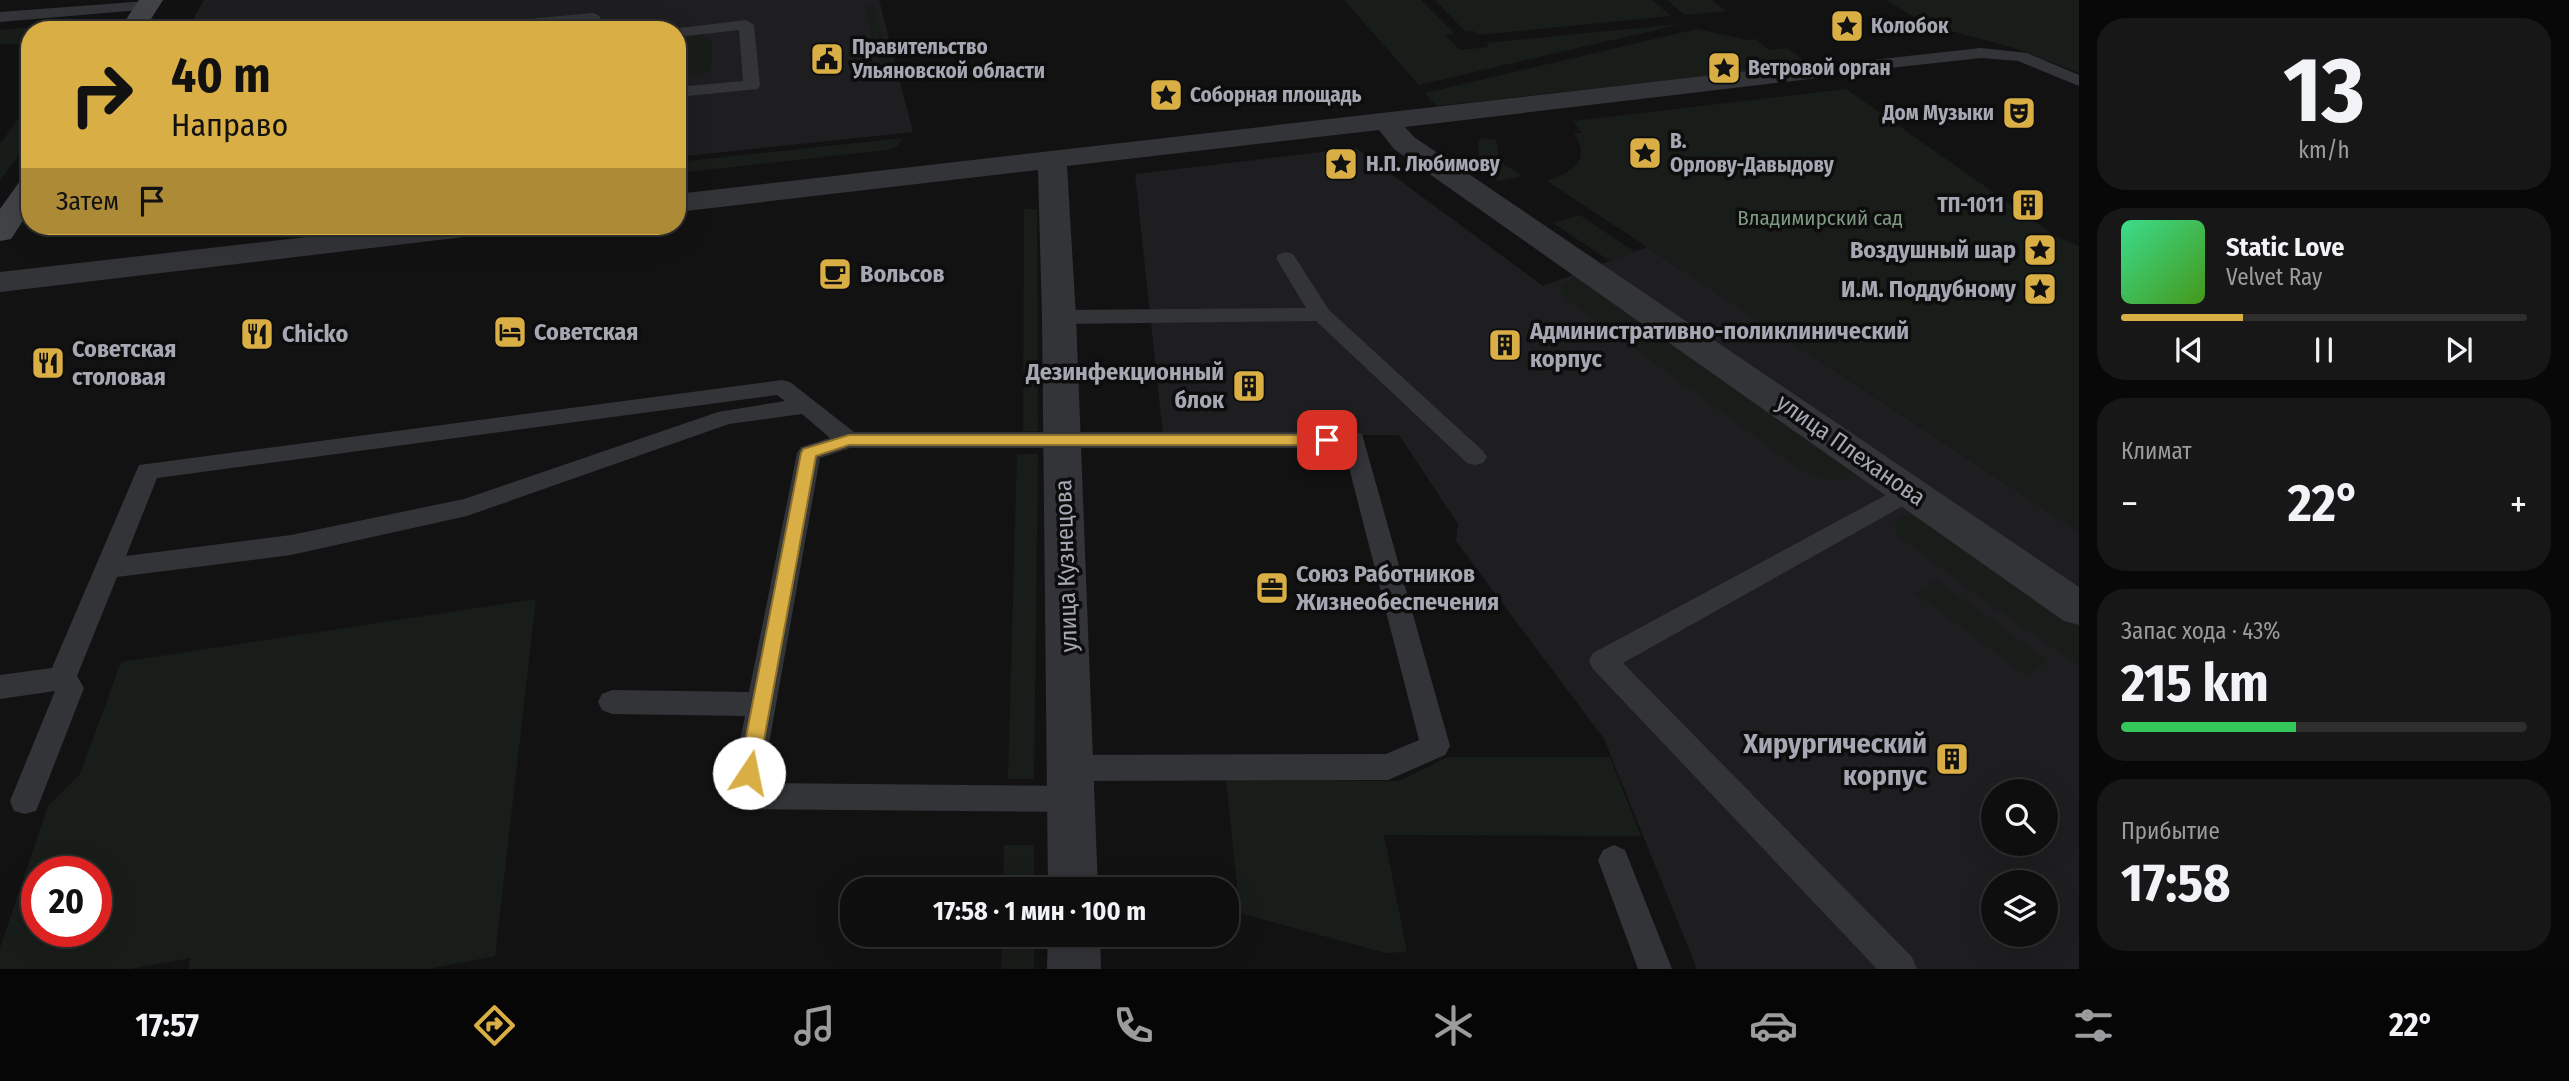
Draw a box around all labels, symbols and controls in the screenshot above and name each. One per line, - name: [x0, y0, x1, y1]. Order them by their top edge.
- place icon: Колобок: [1828, 7, 1866, 45]
- place label: Колобок: [1871, 13, 1949, 39]
- place label: Правительство Ульяновской области: [851, 34, 1045, 84]
- text: 13: [2283, 36, 2365, 145]
- public building icon: Правительство Ульяновской области: [808, 40, 846, 78]
- text: 40 m: [171, 46, 271, 105]
- icon: right: [56, 49, 147, 140]
- place icon: Ветровой орган: [1705, 49, 1743, 87]
- place label: Ветровой орган: [1748, 55, 1891, 81]
- place icon: Соборная площадь: [1147, 76, 1185, 114]
- place label: Соборная площадь: [1190, 82, 1361, 108]
- theatre icon: Дом Музыки: [2000, 94, 2038, 132]
- place label: Дом Музыки: [1881, 100, 1994, 126]
- text: Направо: [171, 106, 288, 144]
- place label: В. Орлову-Давыдову: [1670, 128, 1835, 178]
- place icon: В. Орлову-Давыдову: [1626, 134, 1664, 172]
- text: km/h: [2298, 136, 2350, 164]
- place icon: Н.П. Любимову: [1322, 145, 1360, 183]
- place label: Н.П. Любимову: [1366, 151, 1501, 177]
- icon: arrive: [133, 182, 171, 220]
- text: Затем: [56, 186, 119, 217]
- building icon: ТП-1011: [2009, 186, 2047, 224]
- place label: ТП-1011: [1937, 192, 2004, 218]
- park label: Владимирский сад: [1737, 205, 1903, 231]
- place icon: Воздушный шар: [2021, 231, 2059, 269]
- text: Static Love: [2226, 232, 2344, 263]
- place label: Воздушный шар: [1850, 236, 2016, 264]
- cafe icon: Вольсов: [816, 255, 854, 293]
- place label: Вольсов: [860, 260, 945, 288]
- text: Velvet Ray: [2226, 263, 2322, 291]
- place icon: И.М. Поддубному: [2021, 270, 2059, 308]
- place label: И.М. Поддубному: [1841, 275, 2017, 303]
- hotel icon: Советская: [491, 313, 529, 351]
- restaurant icon: Chicko: [238, 315, 276, 353]
- place label: Административно-поликлинический корпус: [1529, 317, 1909, 373]
- place label: Советская: [534, 318, 638, 346]
- place label: Chicko: [282, 320, 348, 348]
- building icon: Административно-поликлинический корпус: [1486, 326, 1524, 364]
- icon: previous: [2170, 331, 2208, 369]
- icon: pause: [2305, 331, 2343, 369]
- icon: next: [2440, 331, 2478, 369]
- place label: Советская столовая: [72, 335, 176, 391]
- restaurant icon: Советская столовая: [29, 344, 67, 382]
- place label: Дезинфекционный блок: [1025, 358, 1225, 414]
- building icon: Дезинфекционный блок: [1230, 367, 1268, 405]
- street label: улица Плеханова: [1771, 388, 1931, 512]
- pin: [1297, 410, 1357, 470]
- icon: arrive: [1308, 421, 1346, 459]
- text: Климат: [2121, 437, 2192, 465]
- text: 22°: [2288, 472, 2360, 535]
- street label: улица Кузнецова: [1049, 479, 1083, 653]
- text: −: [2121, 481, 2138, 527]
- text: +: [2510, 481, 2527, 527]
- place label: Союз Работников Жизнеобеспечения: [1295, 560, 1499, 616]
- office icon: Союз Работников Жизнеобеспечения: [1253, 569, 1291, 607]
- text: Запас хода · 43%: [2121, 617, 2281, 645]
- text: 215 km: [2121, 652, 2269, 715]
- place label: Хирургический корпус: [1742, 727, 1928, 792]
- position arrow: [712, 736, 786, 810]
- building icon: Хирургический корпус: [1933, 740, 1971, 778]
- map controls: [1981, 779, 2058, 947]
- button: search: [1981, 779, 2058, 856]
- text: Прибытие: [2121, 817, 2220, 845]
- text: 17:58: [2121, 852, 2230, 915]
- speed limit sign: 20: [21, 856, 112, 947]
- button: layers: [1981, 870, 2058, 947]
- text: 17:58 · 1 мин · 100 m: [933, 896, 1146, 927]
- icon: directions: [470, 1001, 519, 1050]
- icon: music: [790, 1001, 839, 1050]
- icon: phone: [1109, 1001, 1158, 1050]
- icon: climate: [1429, 1001, 1478, 1050]
- icon: car: [1749, 1001, 1798, 1050]
- icon: filters: [2069, 1001, 2118, 1050]
- text: 17:57: [135, 1006, 199, 1044]
- text: 22°: [2389, 1006, 2434, 1044]

